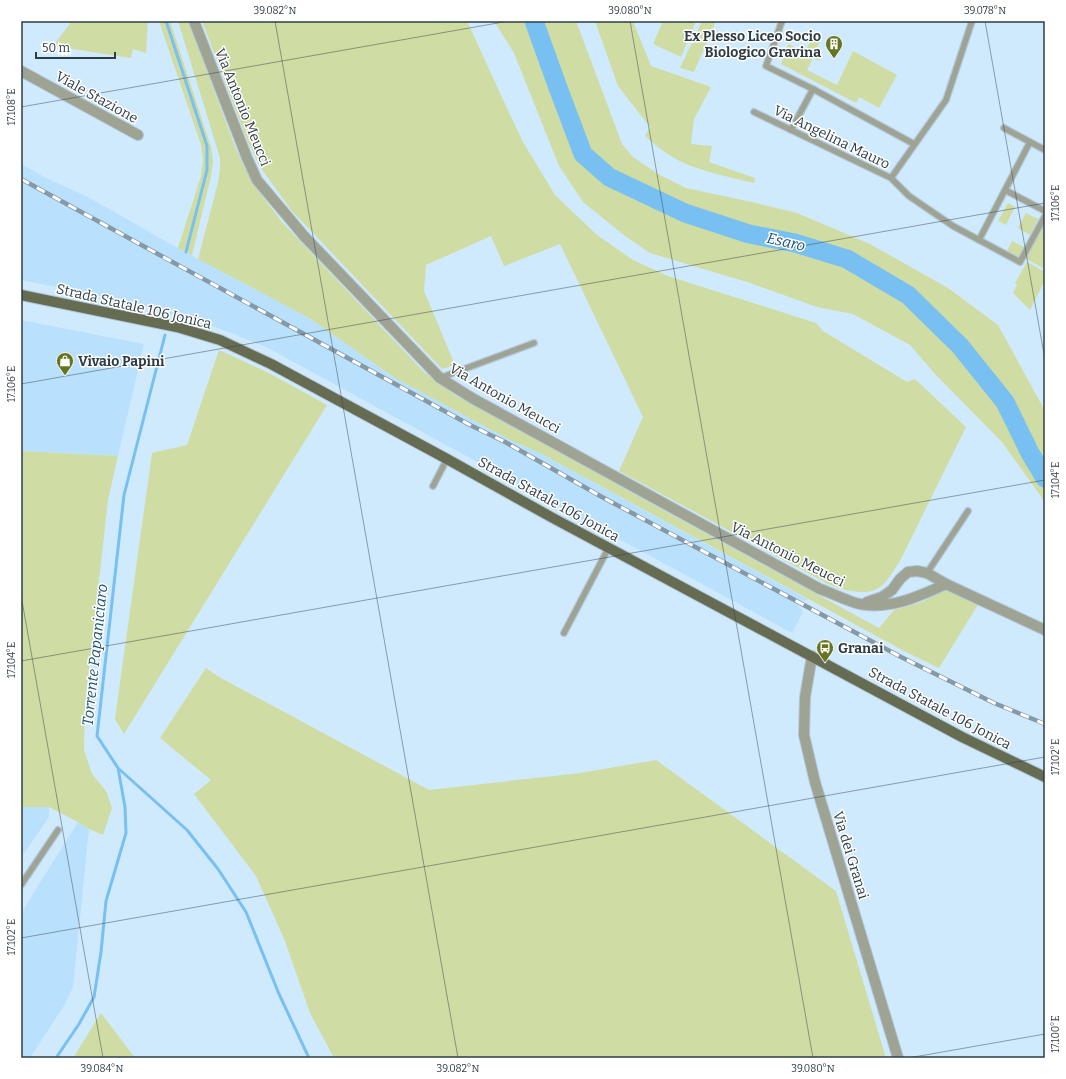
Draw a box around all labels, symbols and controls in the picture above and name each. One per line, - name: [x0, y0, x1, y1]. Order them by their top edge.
- text: 39.082°N: [254, 5, 296, 17]
- text: 39.080°N: [608, 5, 652, 17]
- text: 39.078°N: [964, 5, 1006, 17]
- place label: Ex Plesso Liceo Socio Biologico Gravina: [684, 28, 821, 61]
- scale bar: [36, 34, 115, 60]
- building icon: Ex Plesso Liceo Socio Biologico Gravina: [824, 34, 844, 59]
- text: 50 m: [42, 41, 71, 55]
- street label: Via Antonio Meucci: [211, 46, 274, 169]
- street label: Viale Stazione: [53, 68, 141, 127]
- text: 17.108°E: [6, 88, 18, 126]
- street label: Via Angelina Mauro: [771, 102, 893, 173]
- text: 17.106°E: [1050, 185, 1062, 221]
- water label: Esaro: [765, 229, 807, 255]
- street label: Strada Statale 106 Jonica: [55, 280, 214, 333]
- shop icon: Vivaio Papini: [55, 351, 75, 376]
- place label: Vivaio Papini: [78, 353, 165, 370]
- street label: Via Antonio Meucci: [446, 360, 563, 437]
- text: 17.106°E: [6, 366, 18, 402]
- street label: Strada Statale 106 Jonica: [475, 453, 623, 546]
- text: 17.104°E: [1050, 462, 1062, 498]
- street label: Via Antonio Meucci: [728, 518, 848, 591]
- water label: Torrente Papaniciaro: [79, 583, 111, 727]
- bus stop icon: Granai: [815, 638, 835, 663]
- place label: Granai: [838, 640, 884, 657]
- text: 17.104°E: [6, 642, 18, 678]
- street label: Strada Statale 106 Jonica: [866, 664, 1014, 753]
- text: 17.102°E: [1050, 739, 1062, 775]
- street label: Via dei Granai: [829, 809, 872, 901]
- text: 17.102°E: [6, 919, 18, 955]
- text: 17.100°E: [1050, 1015, 1062, 1053]
- text: 39.084°N: [81, 1063, 123, 1075]
- text: 39.082°N: [437, 1063, 479, 1075]
- text: 39.080°N: [791, 1063, 835, 1075]

